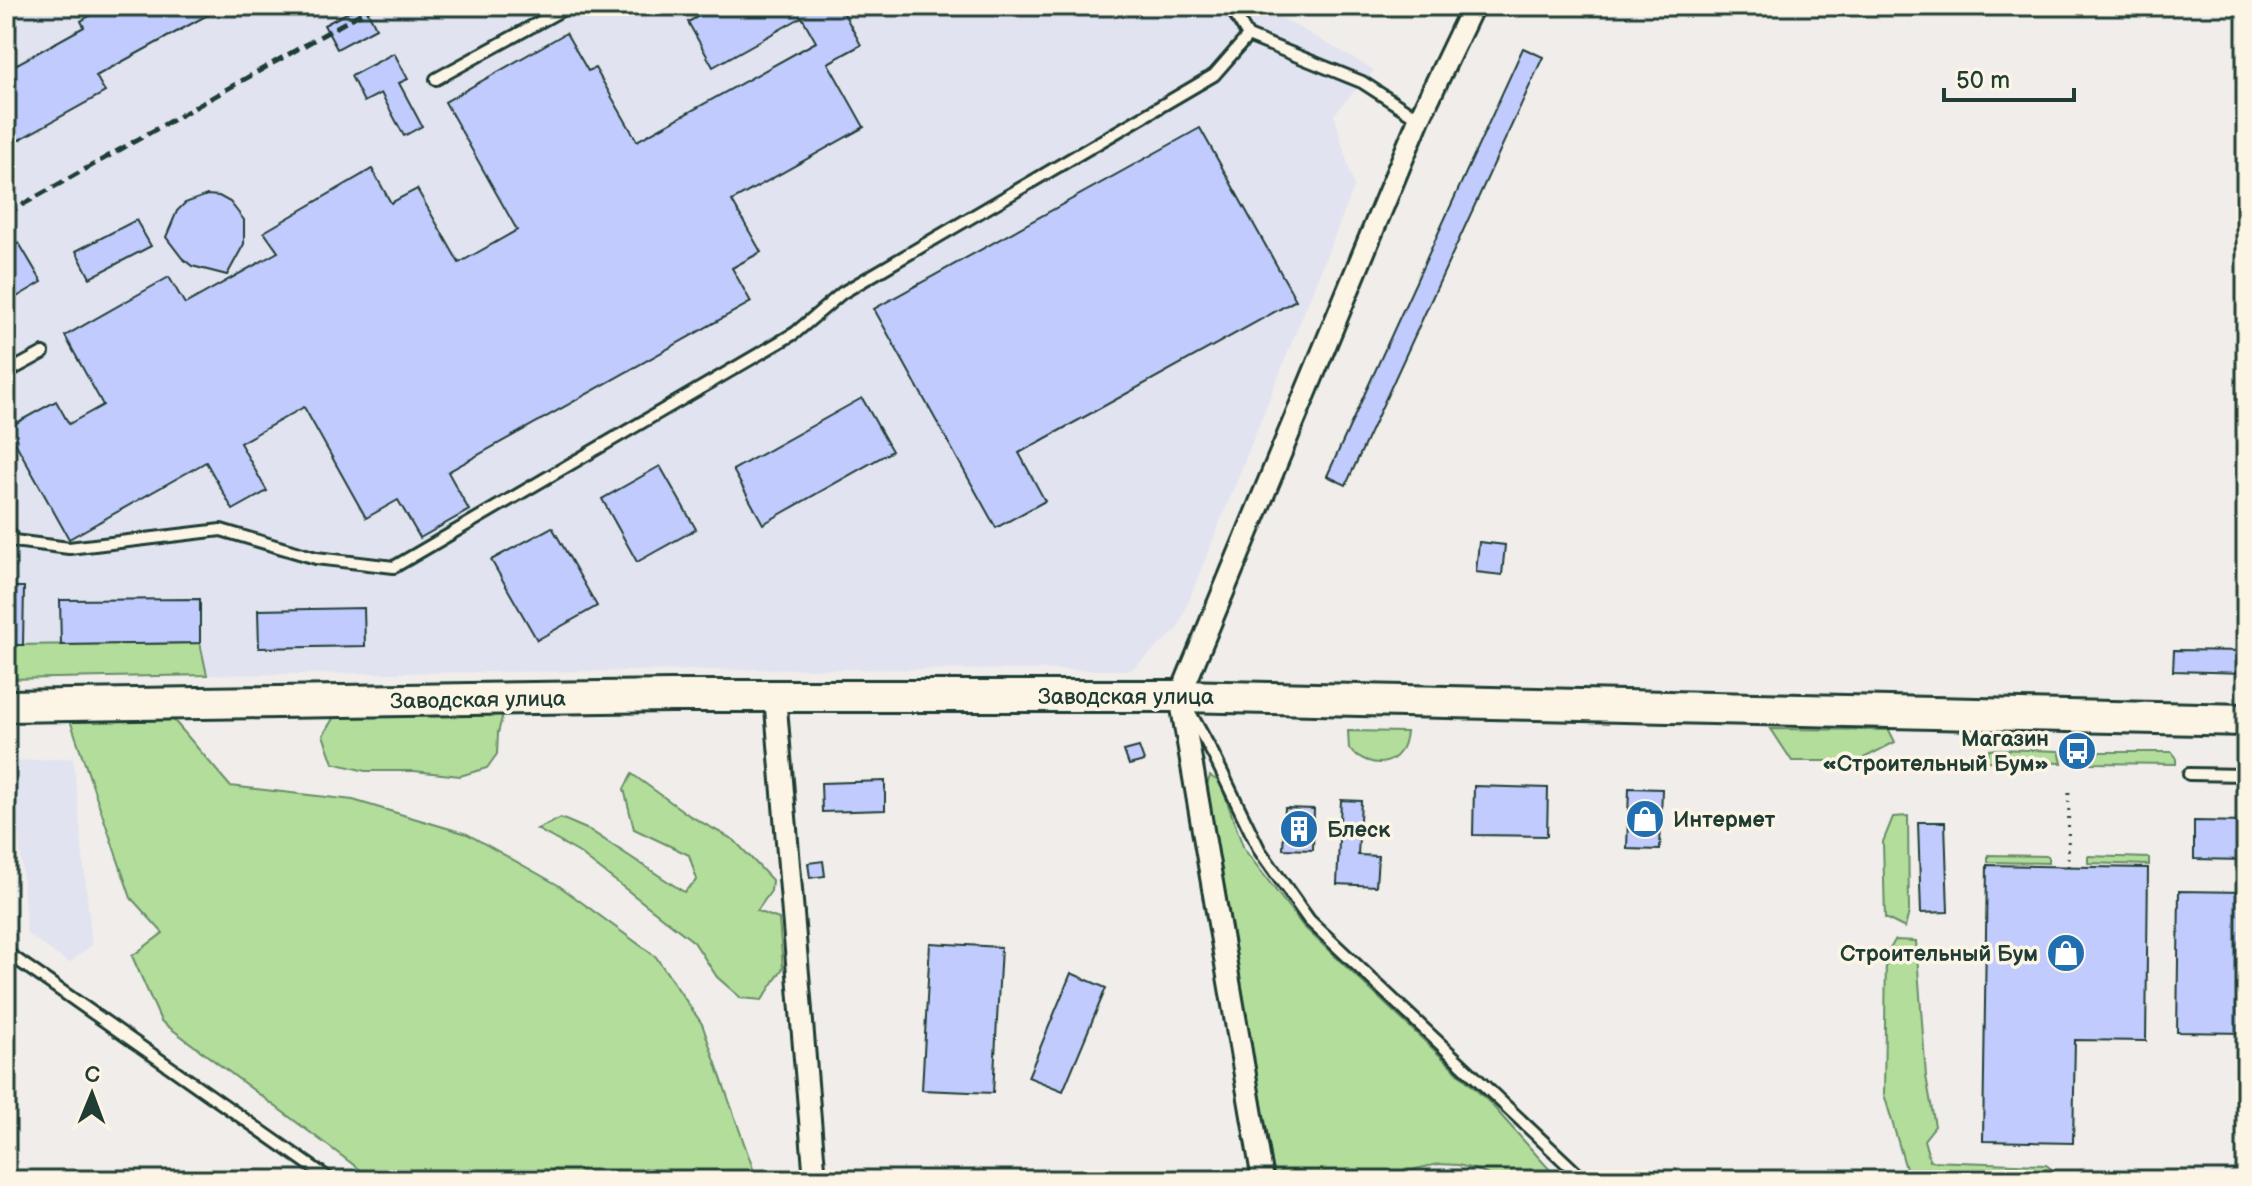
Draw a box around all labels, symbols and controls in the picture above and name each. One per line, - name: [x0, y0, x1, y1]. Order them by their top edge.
- scale bar: [1944, 52, 2074, 102]
- text: 50 m: [1956, 66, 2010, 95]
- street label: Заводская улица: [1038, 684, 1214, 711]
- street label: Заводская улица: [390, 685, 566, 716]
- place label: Магазин «Строительный Бум»: [1822, 726, 2049, 778]
- bus stop icon: Магазин «Строительный Бум»: [2056, 730, 2098, 772]
- shop icon: Интермет: [1624, 798, 1666, 840]
- place label: Интермет: [1673, 807, 1776, 834]
- building icon: Блеск: [1278, 808, 1320, 850]
- place label: Блеск: [1327, 817, 1390, 844]
- shop icon: Строительный Бум: [2045, 932, 2087, 974]
- place label: Строительный Бум: [1840, 941, 2038, 968]
- north arrow: [52, 1054, 132, 1134]
- text: С: [84, 1062, 100, 1089]

